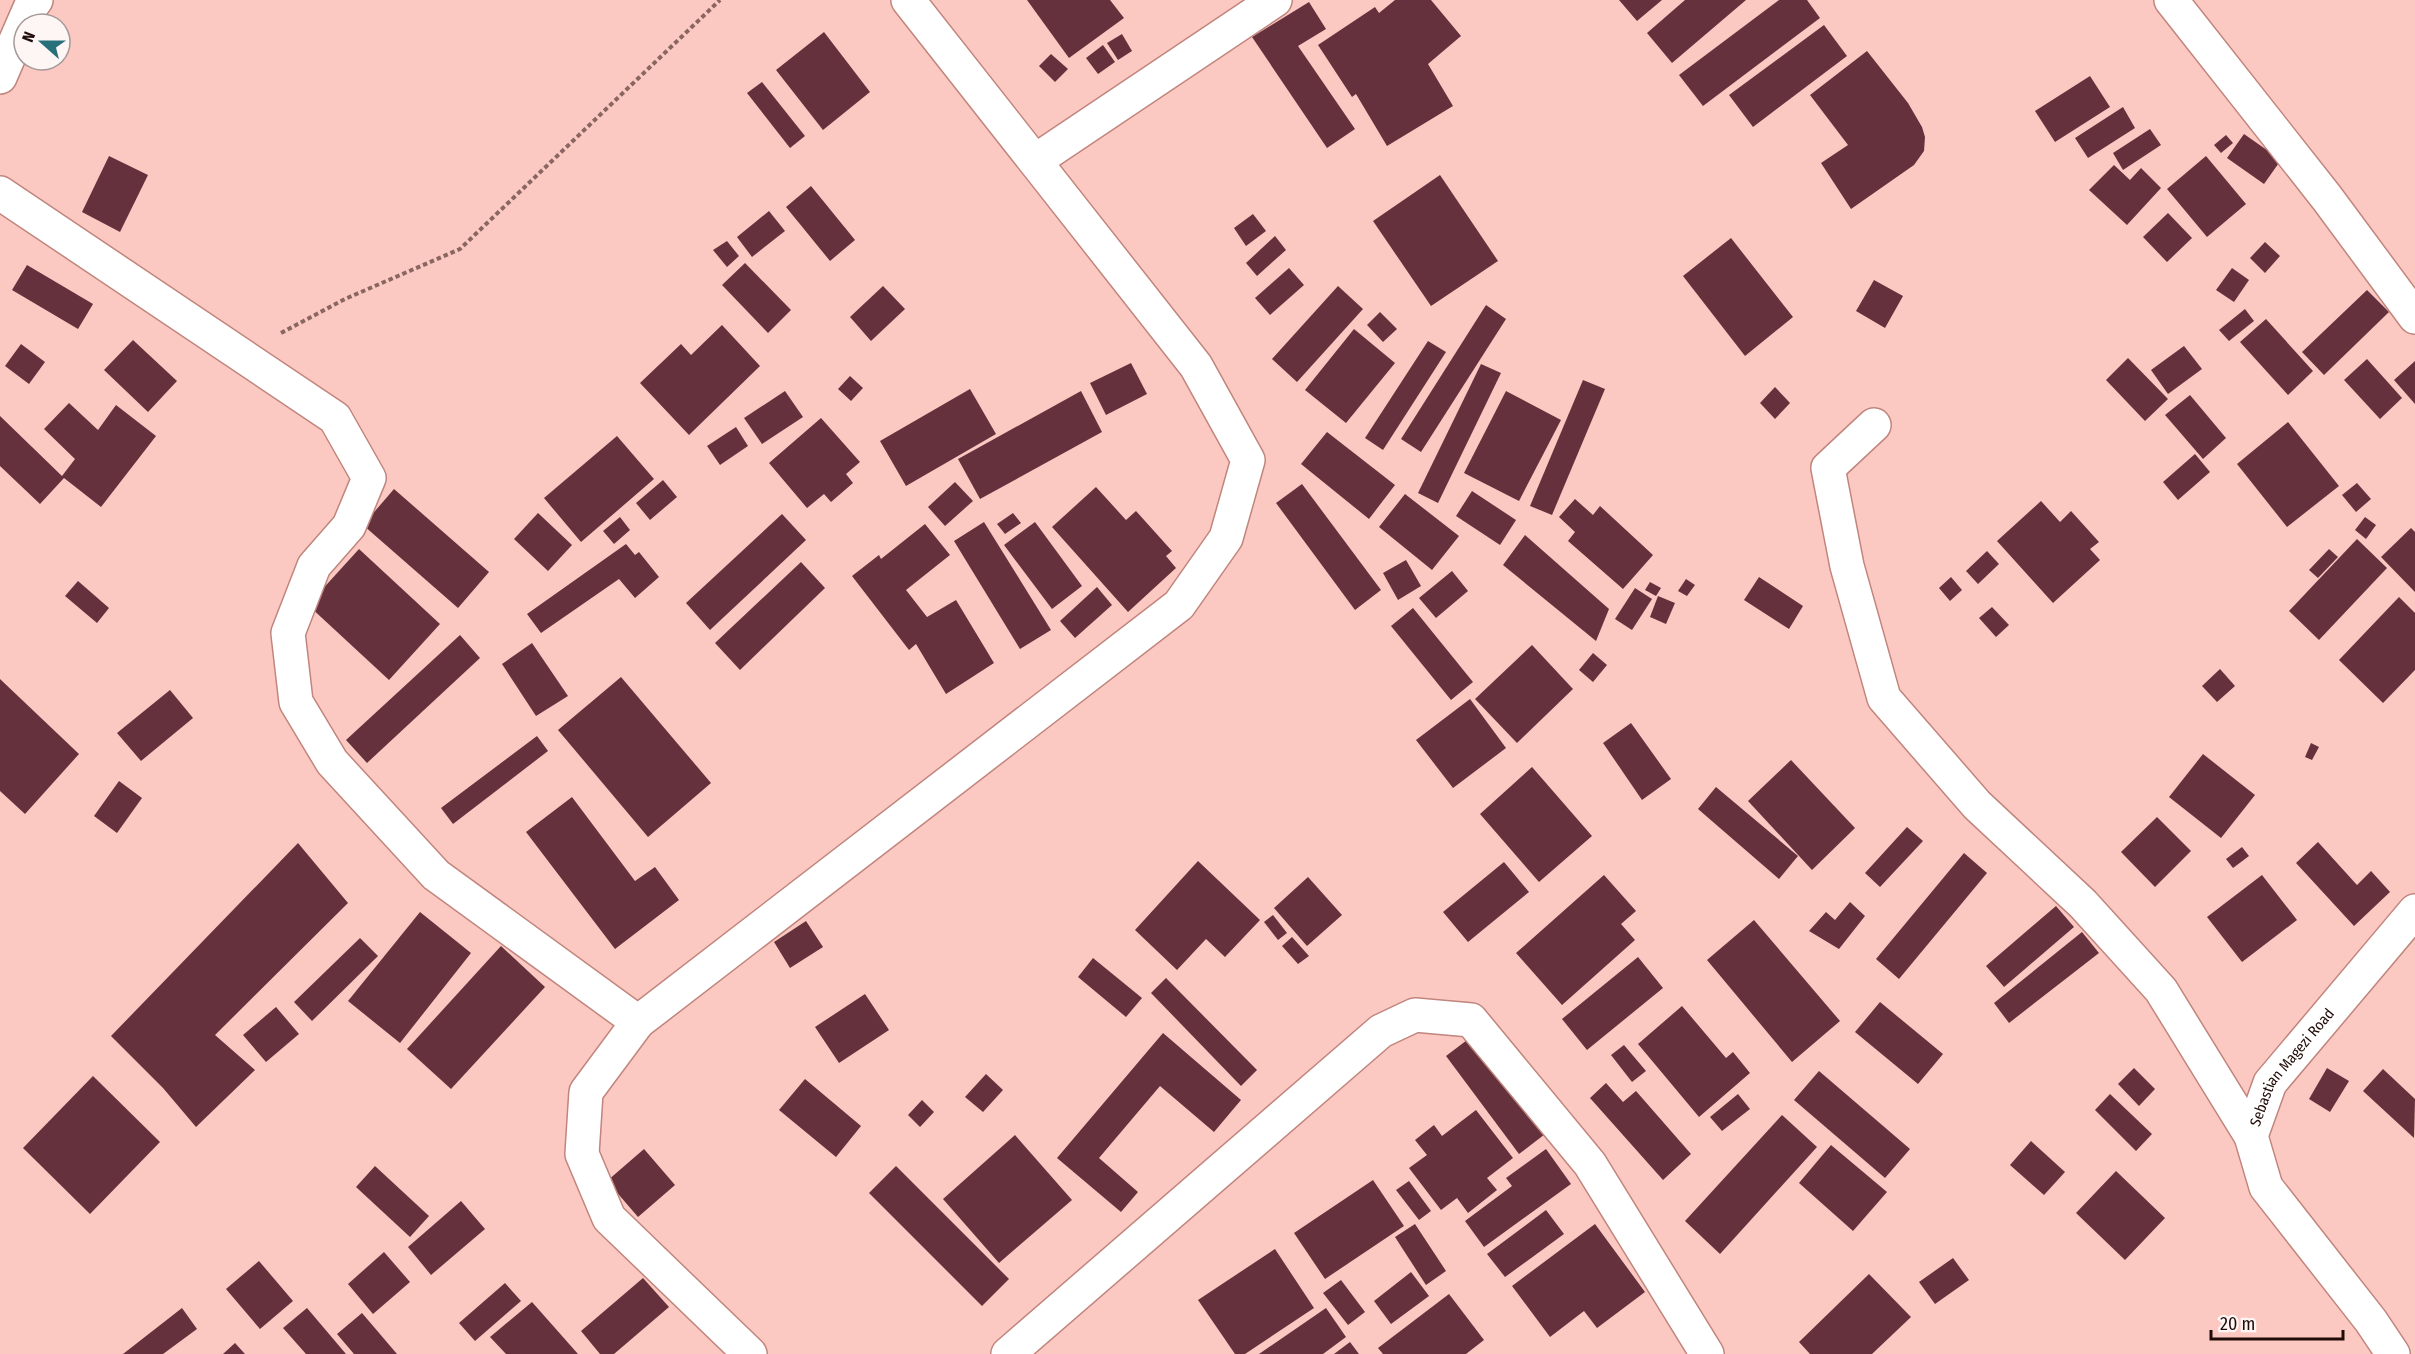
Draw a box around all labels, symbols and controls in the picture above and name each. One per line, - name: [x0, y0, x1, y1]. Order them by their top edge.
- north arrow: [12, 12, 72, 72]
- text: N: [18, 29, 39, 45]
- street label: Sebastian Magezi Road: [2246, 1005, 2338, 1129]
- scale bar: [2211, 1303, 2343, 1341]
- text: 20 m: [2220, 1313, 2255, 1335]

